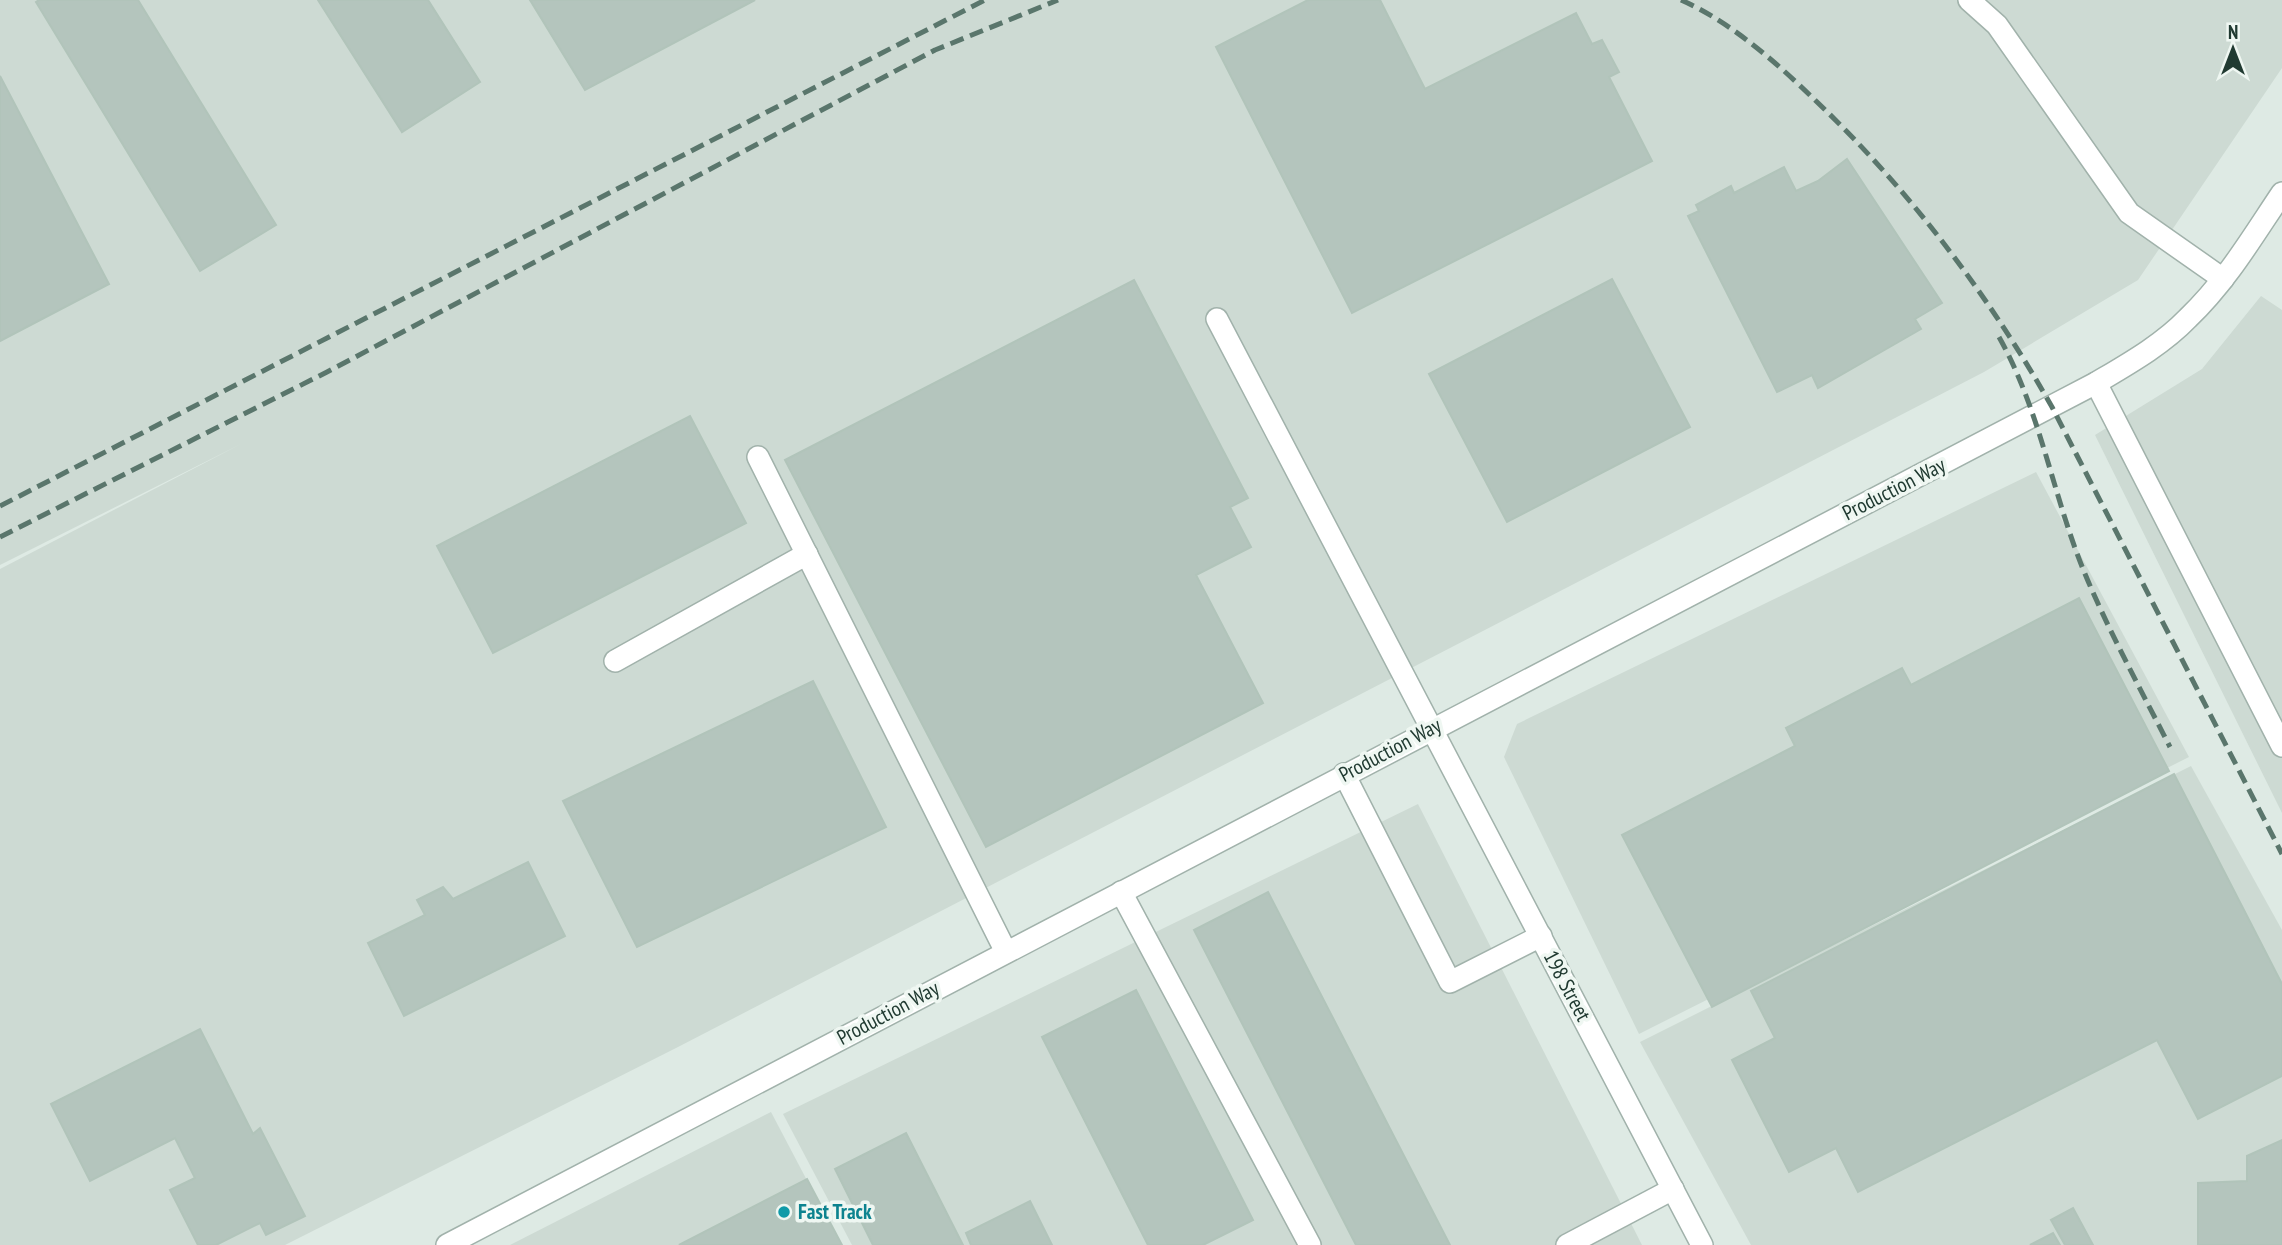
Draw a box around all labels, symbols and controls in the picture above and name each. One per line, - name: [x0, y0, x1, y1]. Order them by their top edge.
- north arrow: [2198, 14, 2268, 84]
- text: N: [2228, 20, 2238, 44]
- street label: Production Way: [1838, 451, 1950, 526]
- street label: Production Way: [1334, 711, 1446, 788]
- street label: 198 Street: [1538, 946, 1597, 1026]
- street label: Production Way: [832, 974, 944, 1051]
- place label: Fast Track: [798, 1198, 872, 1225]
- marker: Fast Track: [776, 1204, 792, 1220]

